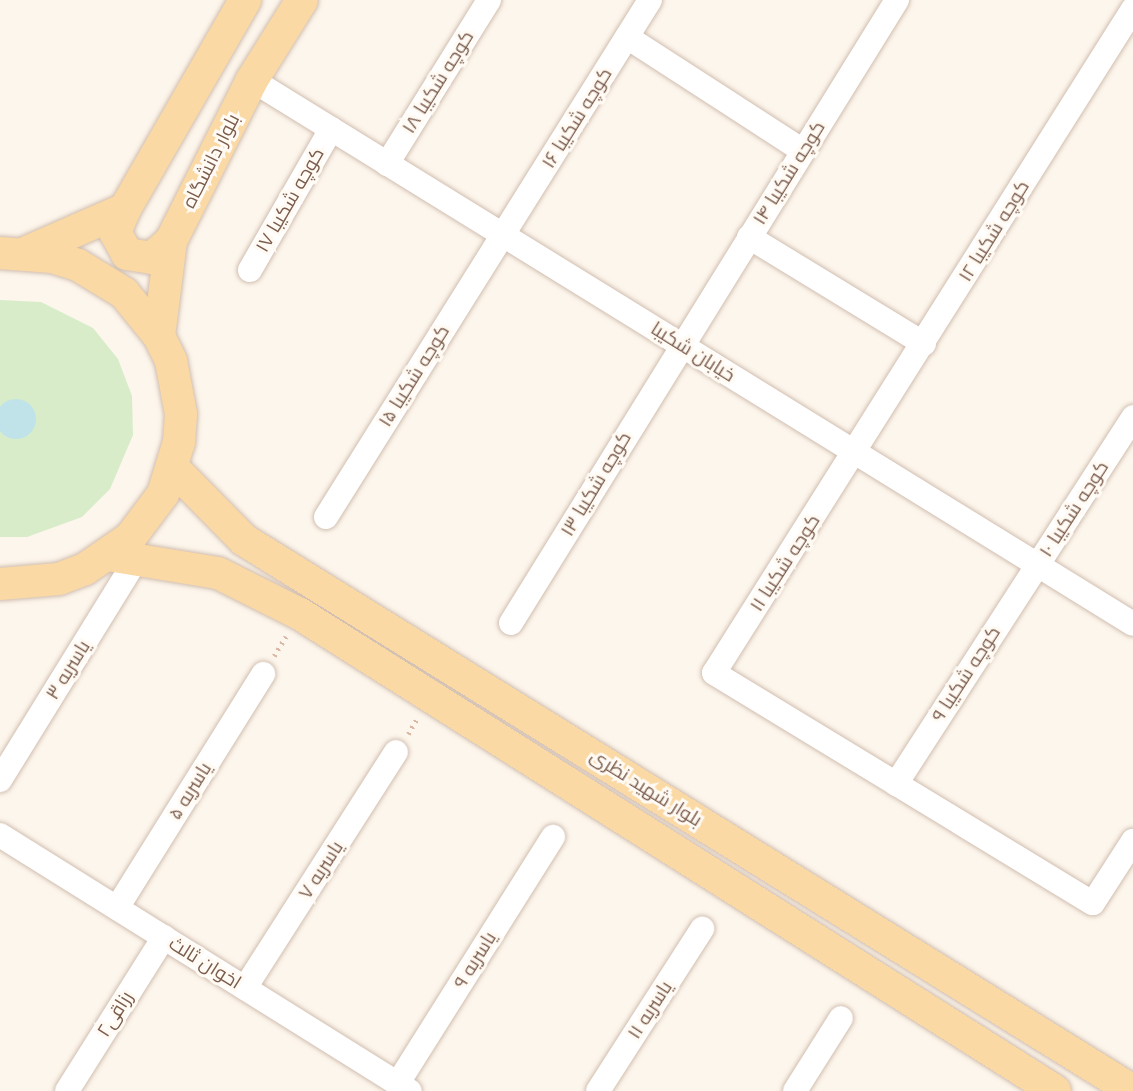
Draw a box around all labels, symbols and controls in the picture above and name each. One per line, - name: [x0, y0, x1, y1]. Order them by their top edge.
- street label: کوچه شکیبا ۱۸: [397, 26, 479, 138]
- street label: کوچه شکیبا ۱۶: [537, 64, 617, 172]
- street label: بلوار دانشگاه: [178, 110, 244, 212]
- street label: کوچه شکیبا ۱۴: [748, 117, 830, 229]
- street label: کوچه شکیبا ۱۷: [251, 144, 329, 256]
- street label: کوچه شکیبا ۱۲: [954, 176, 1034, 286]
- street label: خیابان شکیبا: [647, 317, 739, 387]
- street label: کوچه شکیبا ۱۵: [374, 321, 454, 431]
- street label: کوچه شکیبا ۱۳: [556, 428, 636, 540]
- street label: کوچه شکیبا ۱۰: [1035, 457, 1113, 561]
- street label: کوچه شکیبا ۱۱: [745, 510, 825, 616]
- street label: کوچه شکیبا ۹: [927, 622, 1005, 726]
- street label: یاسریه ۳: [41, 636, 95, 704]
- street label: بلوار شهید نظری: [586, 744, 706, 832]
- street label: یاسریه ۵: [164, 758, 216, 824]
- street label: یاسریه ۷: [294, 837, 348, 903]
- street label: یاسریه ۹: [449, 927, 501, 993]
- street label: اخوان ثالث: [165, 932, 245, 994]
- street label: یاسریه ۱۱: [623, 977, 677, 1043]
- street label: رزاقی۲: [92, 987, 138, 1041]

